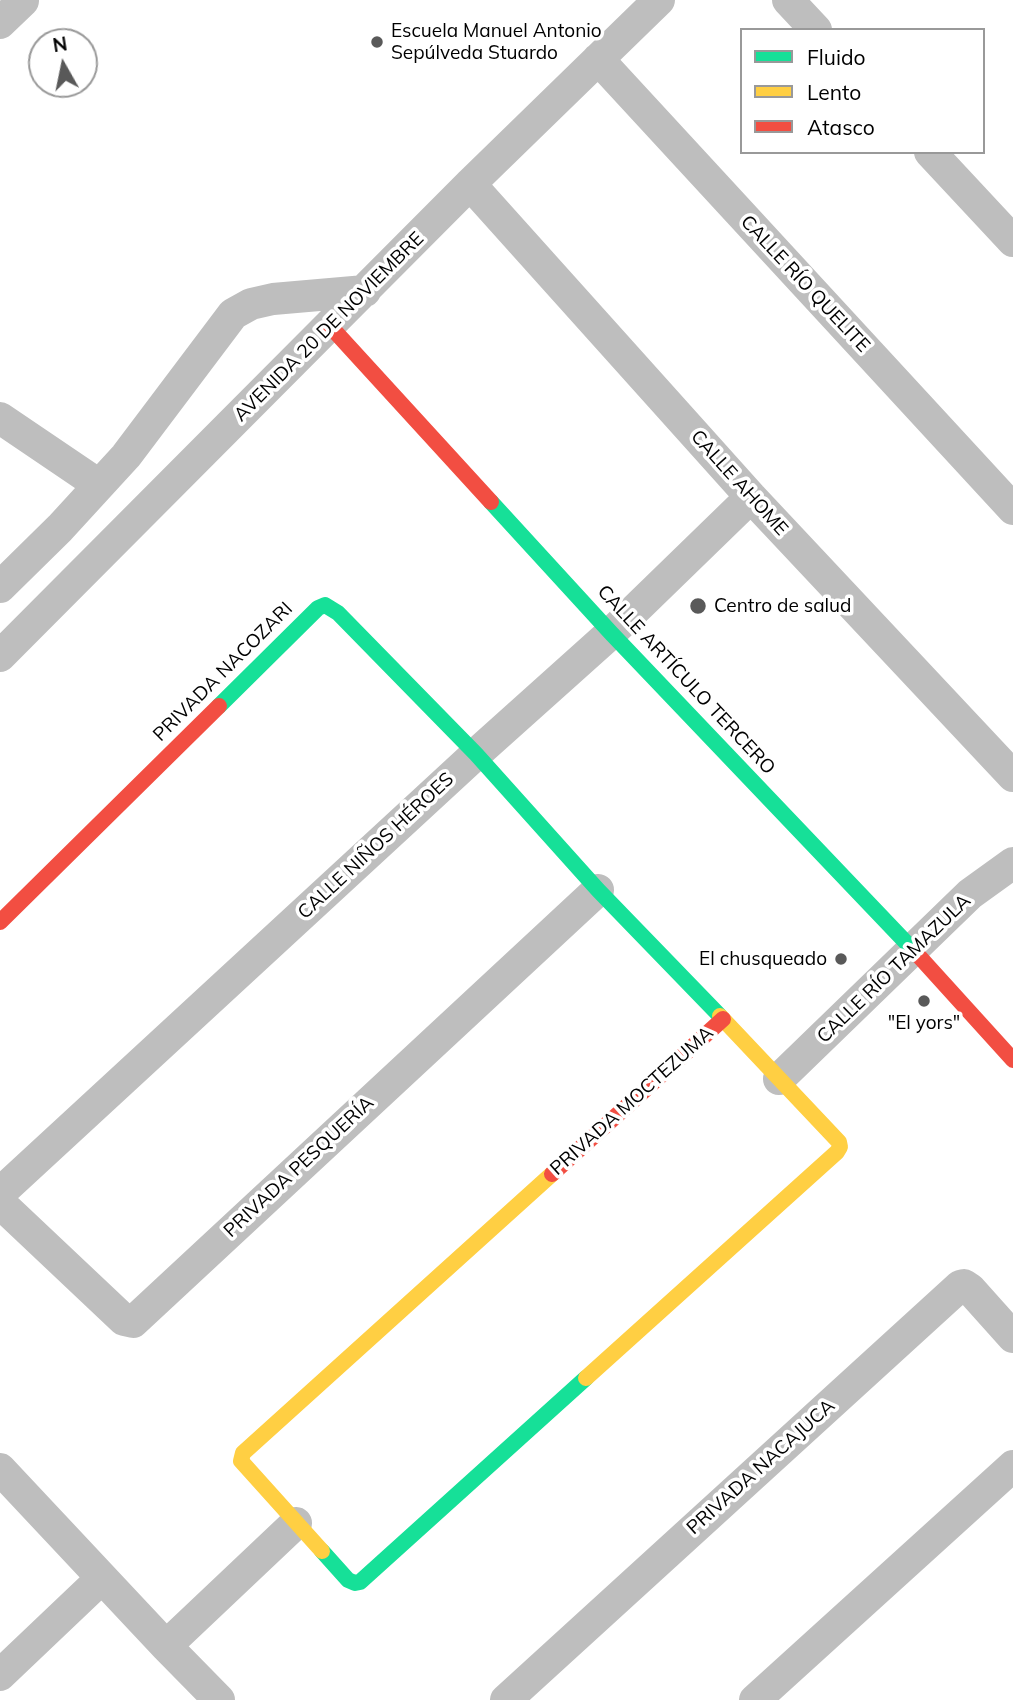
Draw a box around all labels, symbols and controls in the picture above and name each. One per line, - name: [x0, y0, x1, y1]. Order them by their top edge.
- place label: Escuela Manuel Antonio Sepúlveda Stuardo: [391, 20, 602, 64]
- north arrow: [28, 28, 98, 98]
- legend: [740, 28, 985, 154]
- text: N: [51, 31, 69, 57]
- marker: Escuela Manuel Antonio Sepúlveda Stuardo: [369, 34, 385, 50]
- text: Fluido: [807, 44, 866, 70]
- text: Lento: [807, 79, 861, 105]
- text: Atasco: [807, 114, 875, 140]
- street label: CALLE RÍO QUELITE: [736, 211, 874, 357]
- street label: AVENIDA 20 DE NOVIEMBRE: [229, 227, 429, 427]
- street label: CALLE AHOME: [686, 426, 792, 540]
- street label: CALLE ARTÍCULO TERCERO: [592, 581, 780, 779]
- place label: Centro de salud: [714, 595, 851, 617]
- marker: Centro de salud: [688, 596, 708, 616]
- street label: PRIVADA NACOZARI: [149, 598, 297, 746]
- street label: CALLE NIÑOS HÉROES: [293, 768, 459, 924]
- street label: CALLE RÍO TAMAZULA: [813, 890, 975, 1048]
- place label: El chusqueado: [699, 948, 827, 970]
- marker: El chusqueado: [833, 951, 849, 967]
- marker: "El yors": [916, 993, 932, 1009]
- place label: "El yors": [888, 1012, 960, 1034]
- street label: PRIVADA MOCTEZUMA: [546, 1022, 718, 1180]
- street label: PRIVADA PESQUERÍA: [219, 1092, 379, 1242]
- street label: PRIVADA NACAJUCA: [682, 1395, 840, 1539]

